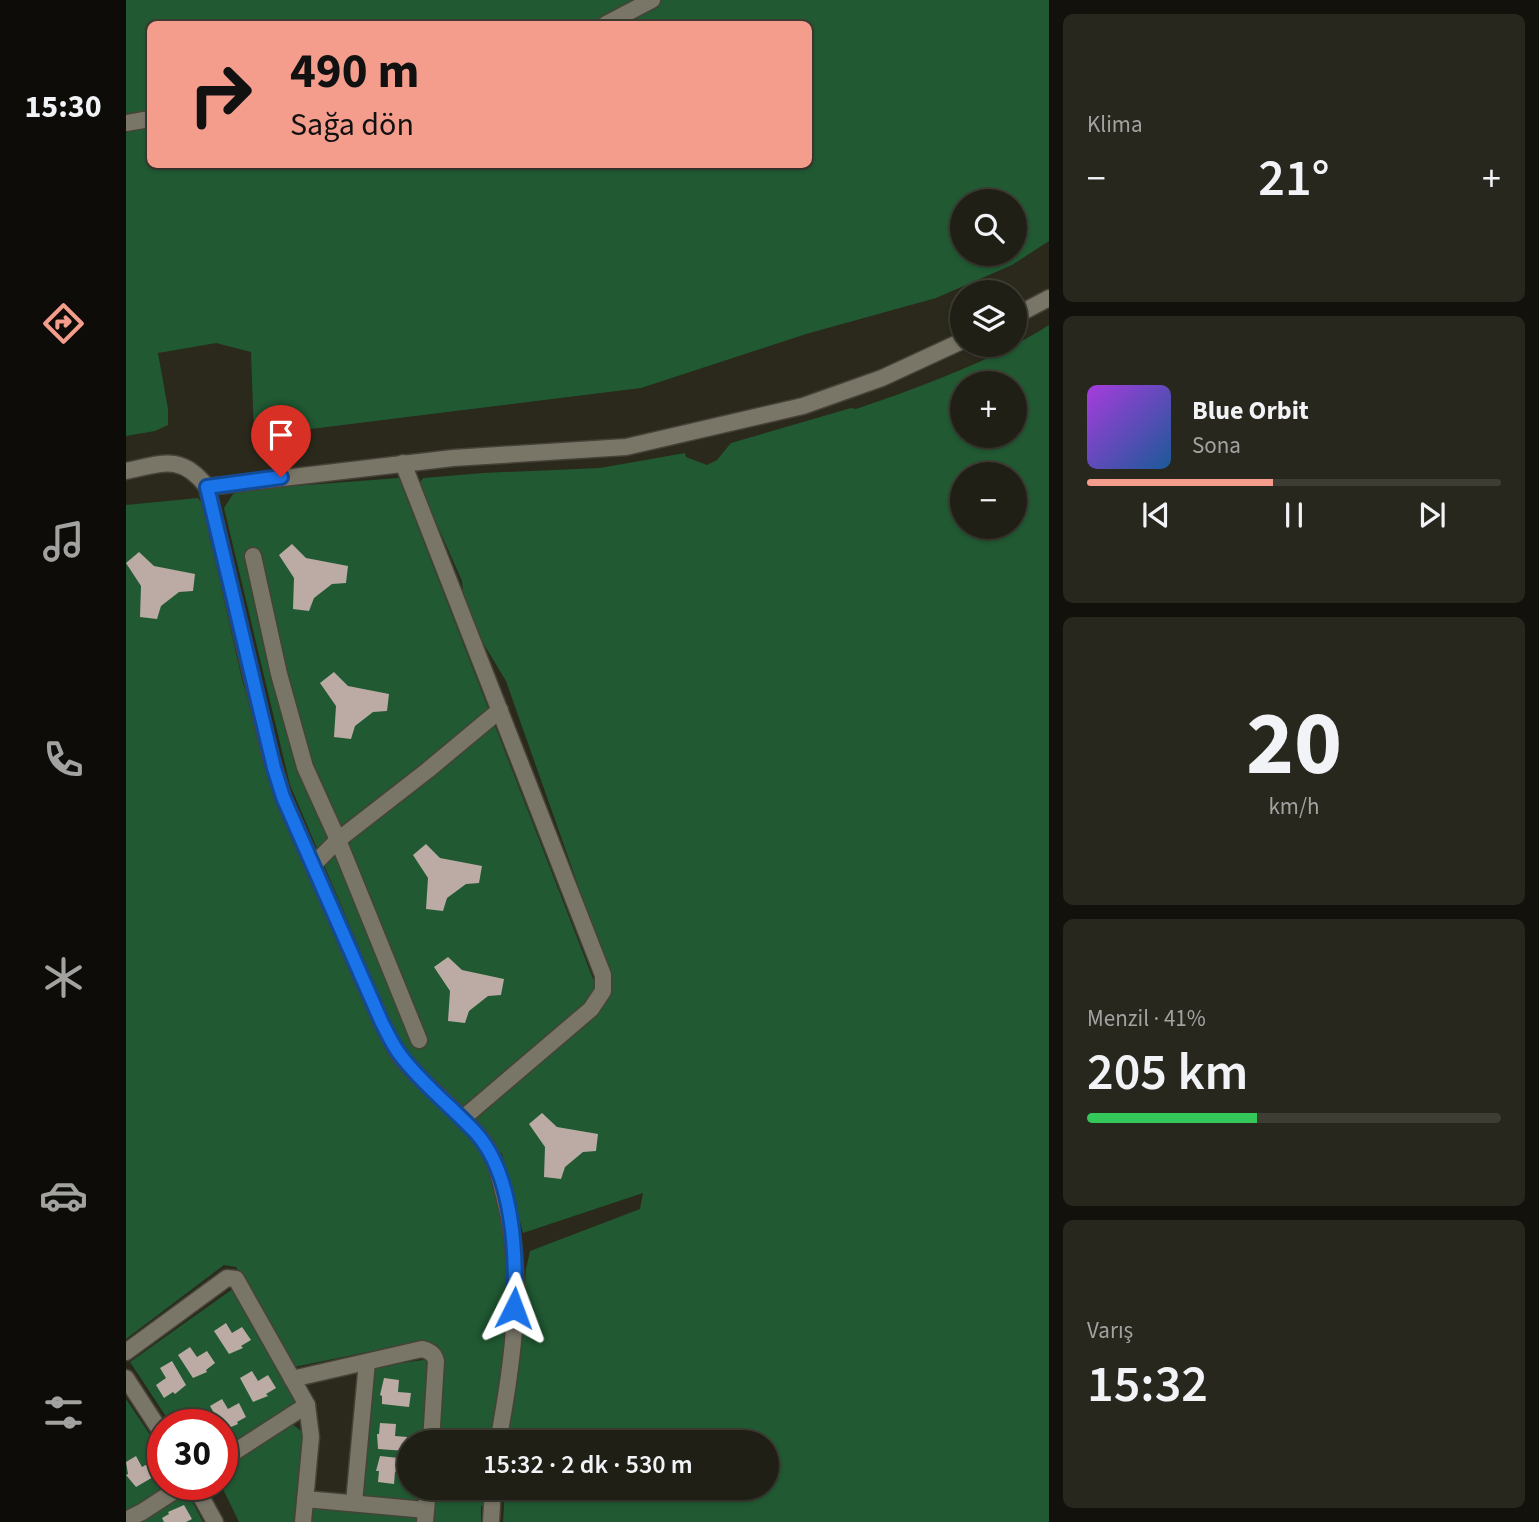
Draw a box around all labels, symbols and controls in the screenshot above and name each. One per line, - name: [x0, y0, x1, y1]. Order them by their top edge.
- text: 490 m: [290, 37, 419, 107]
- icon: right: [175, 49, 266, 140]
- text: 15:30: [24, 84, 102, 130]
- text: Sağa dön: [290, 102, 414, 148]
- text: Klima: [1087, 108, 1143, 141]
- text: 21°: [1258, 142, 1330, 216]
- text: −: [1087, 152, 1106, 206]
- text: +: [1482, 152, 1501, 206]
- map controls: [950, 189, 1027, 539]
- button: search: [950, 189, 1027, 266]
- button: layers: [950, 280, 1027, 357]
- icon: directions: [39, 299, 88, 348]
- button: +: [950, 371, 1027, 448]
- text: Blue Orbit: [1192, 392, 1309, 429]
- pin: [251, 405, 311, 477]
- icon: arrive: [262, 416, 300, 454]
- text: Sona: [1192, 429, 1241, 462]
- button: −: [950, 462, 1027, 539]
- icon: previous: [1137, 496, 1175, 534]
- icon: pause: [1275, 496, 1313, 534]
- icon: next: [1413, 496, 1451, 534]
- icon: music: [39, 517, 88, 566]
- text: 20: [1246, 680, 1342, 809]
- icon: phone: [39, 735, 88, 784]
- text: km/h: [1268, 790, 1320, 823]
- icon: climate: [39, 953, 88, 1002]
- text: Menzil · 41%: [1087, 1002, 1206, 1035]
- text: 205 km: [1087, 1036, 1248, 1110]
- icon: car: [39, 1171, 88, 1220]
- position arrow: [477, 1271, 551, 1345]
- text: Varış: [1087, 1314, 1133, 1347]
- text: 15:32: [1087, 1348, 1208, 1422]
- icon: filters: [39, 1388, 88, 1437]
- speed limit sign: 30: [147, 1409, 238, 1500]
- text: 15:32 · 2 dk · 530 m: [483, 1446, 693, 1483]

